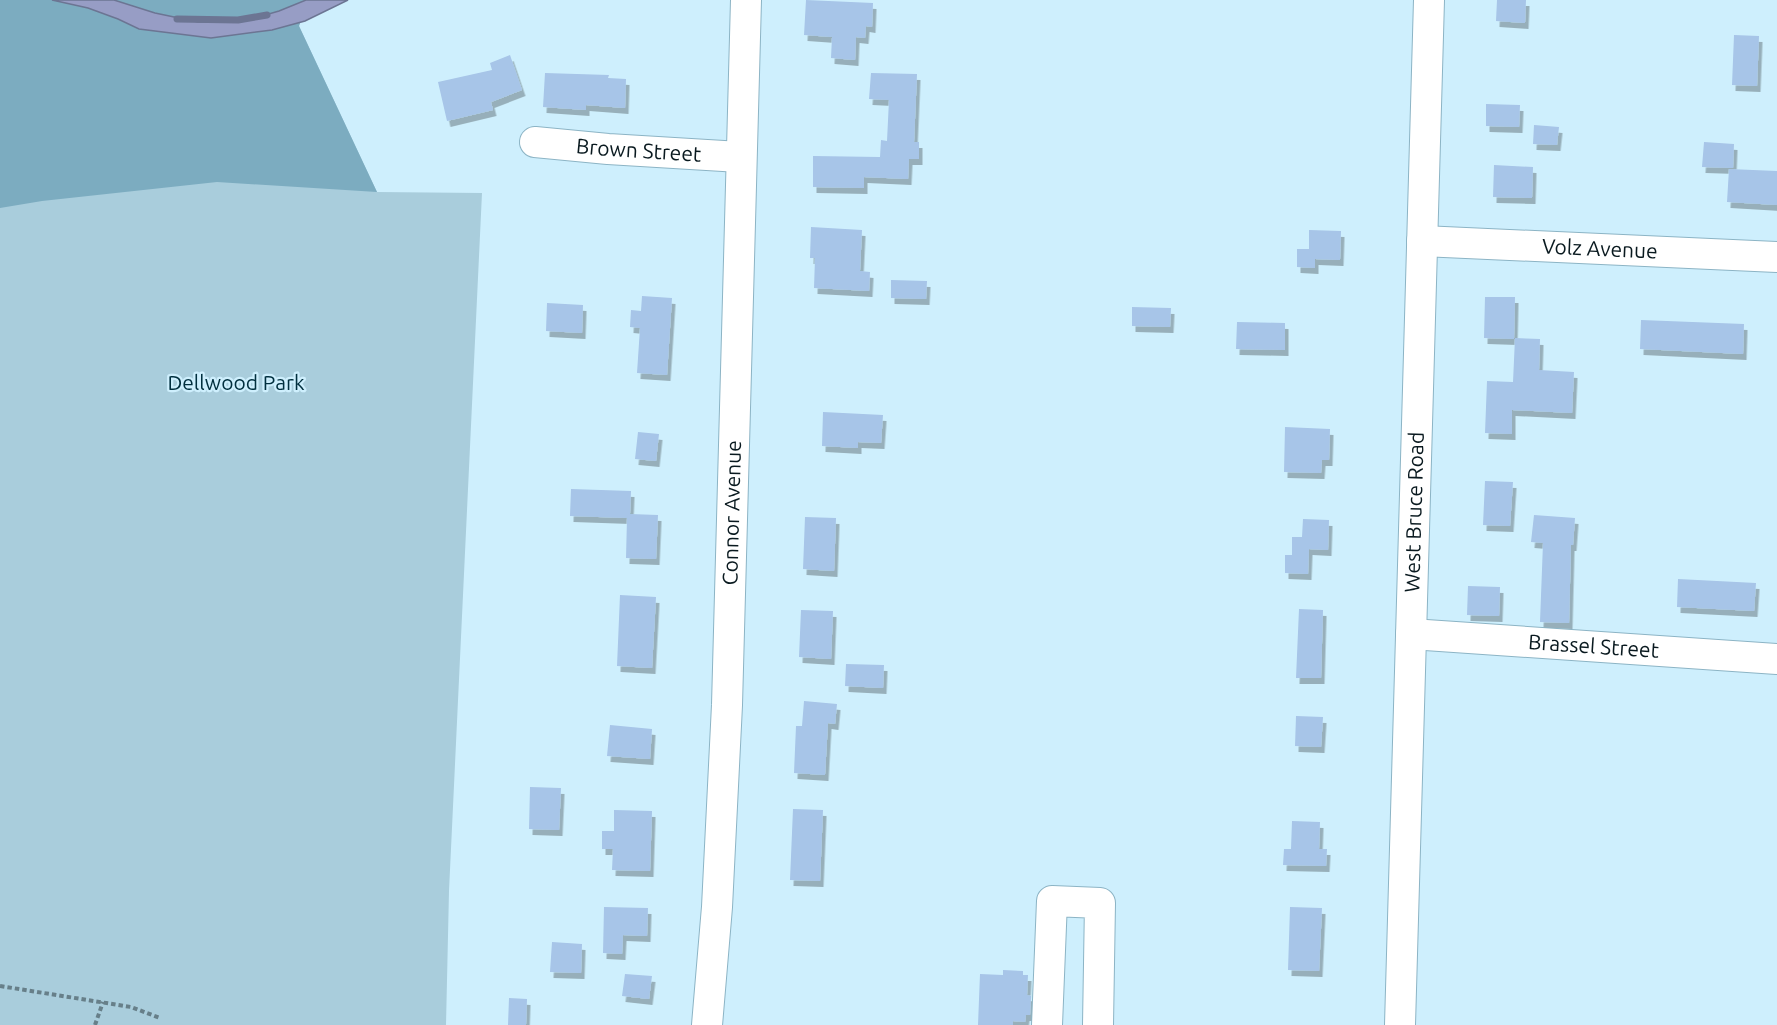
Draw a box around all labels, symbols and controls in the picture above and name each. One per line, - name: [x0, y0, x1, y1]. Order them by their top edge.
- street label: Brown Street: [575, 133, 702, 166]
- street label: Volz Avenue: [1542, 233, 1658, 263]
- park label: Dellwood Park: [167, 370, 305, 394]
- street label: West Bruce Road: [1399, 431, 1428, 593]
- street label: Connor Avenue: [717, 440, 745, 586]
- street label: Brassel Street: [1528, 629, 1660, 662]

